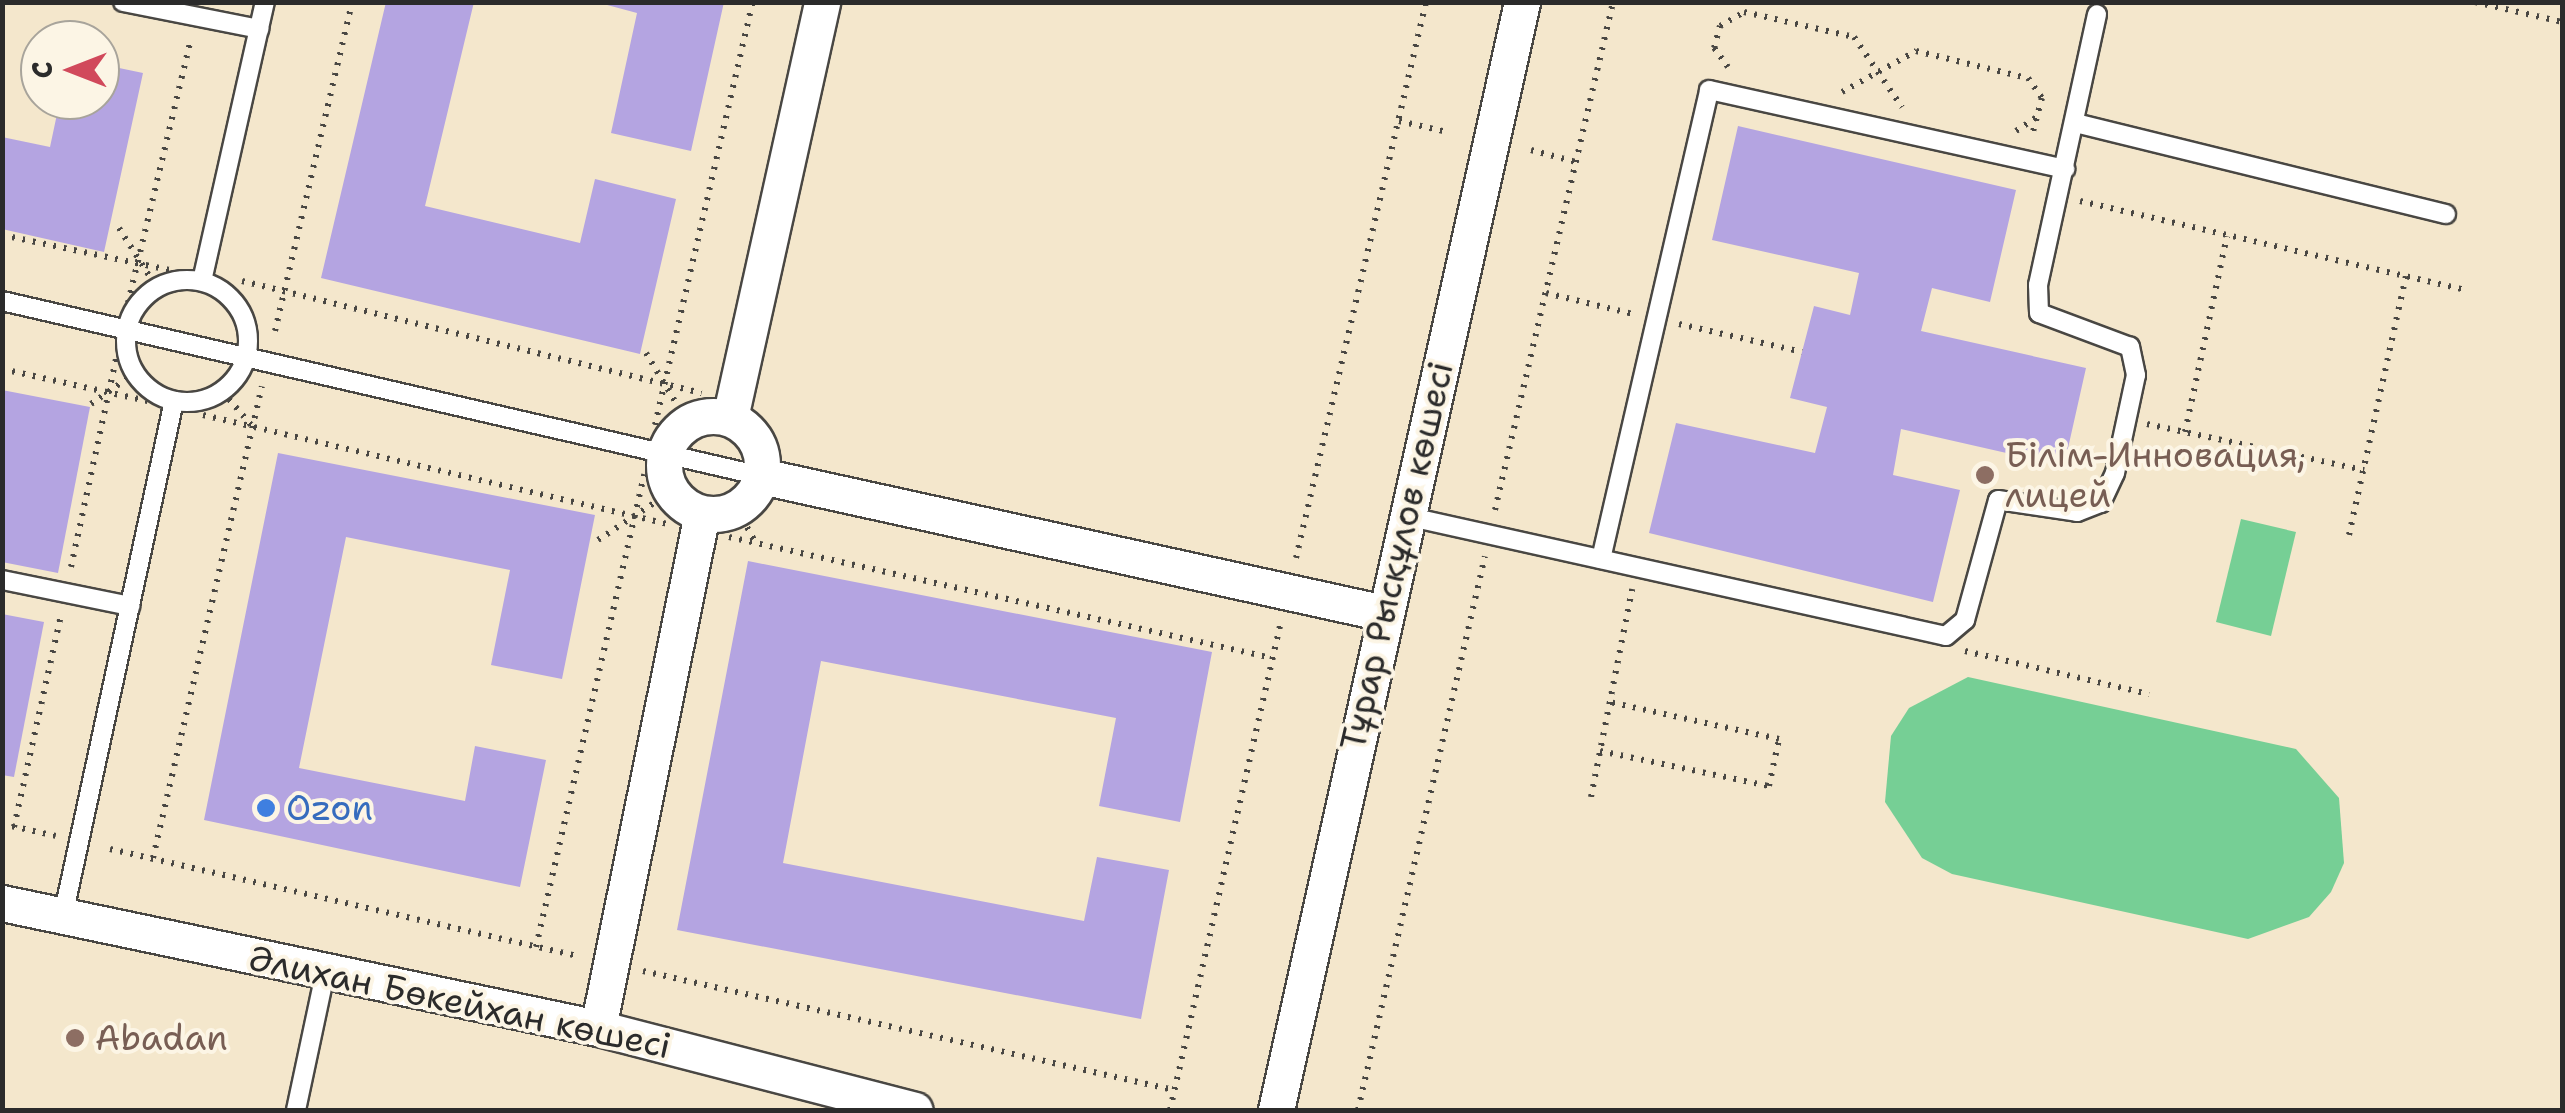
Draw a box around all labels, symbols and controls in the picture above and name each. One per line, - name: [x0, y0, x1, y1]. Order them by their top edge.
- north arrow: [20, 20, 120, 120]
- text: С: [23, 61, 61, 79]
- street label: Тұрар Рысқұлов көшесі: [1332, 357, 1462, 755]
- place label: Білім-Инновация, лицей: [2005, 434, 2306, 516]
- marker: Білім-Инновация, лицей: [1974, 464, 1996, 486]
- place label: Ozon: [286, 787, 373, 829]
- marker: Ozon: [255, 797, 277, 819]
- street label: Әлихан Бөкейхан көшесі: [245, 937, 675, 1067]
- place label: Abadan: [95, 1017, 228, 1059]
- marker: Abadan: [64, 1027, 86, 1049]

